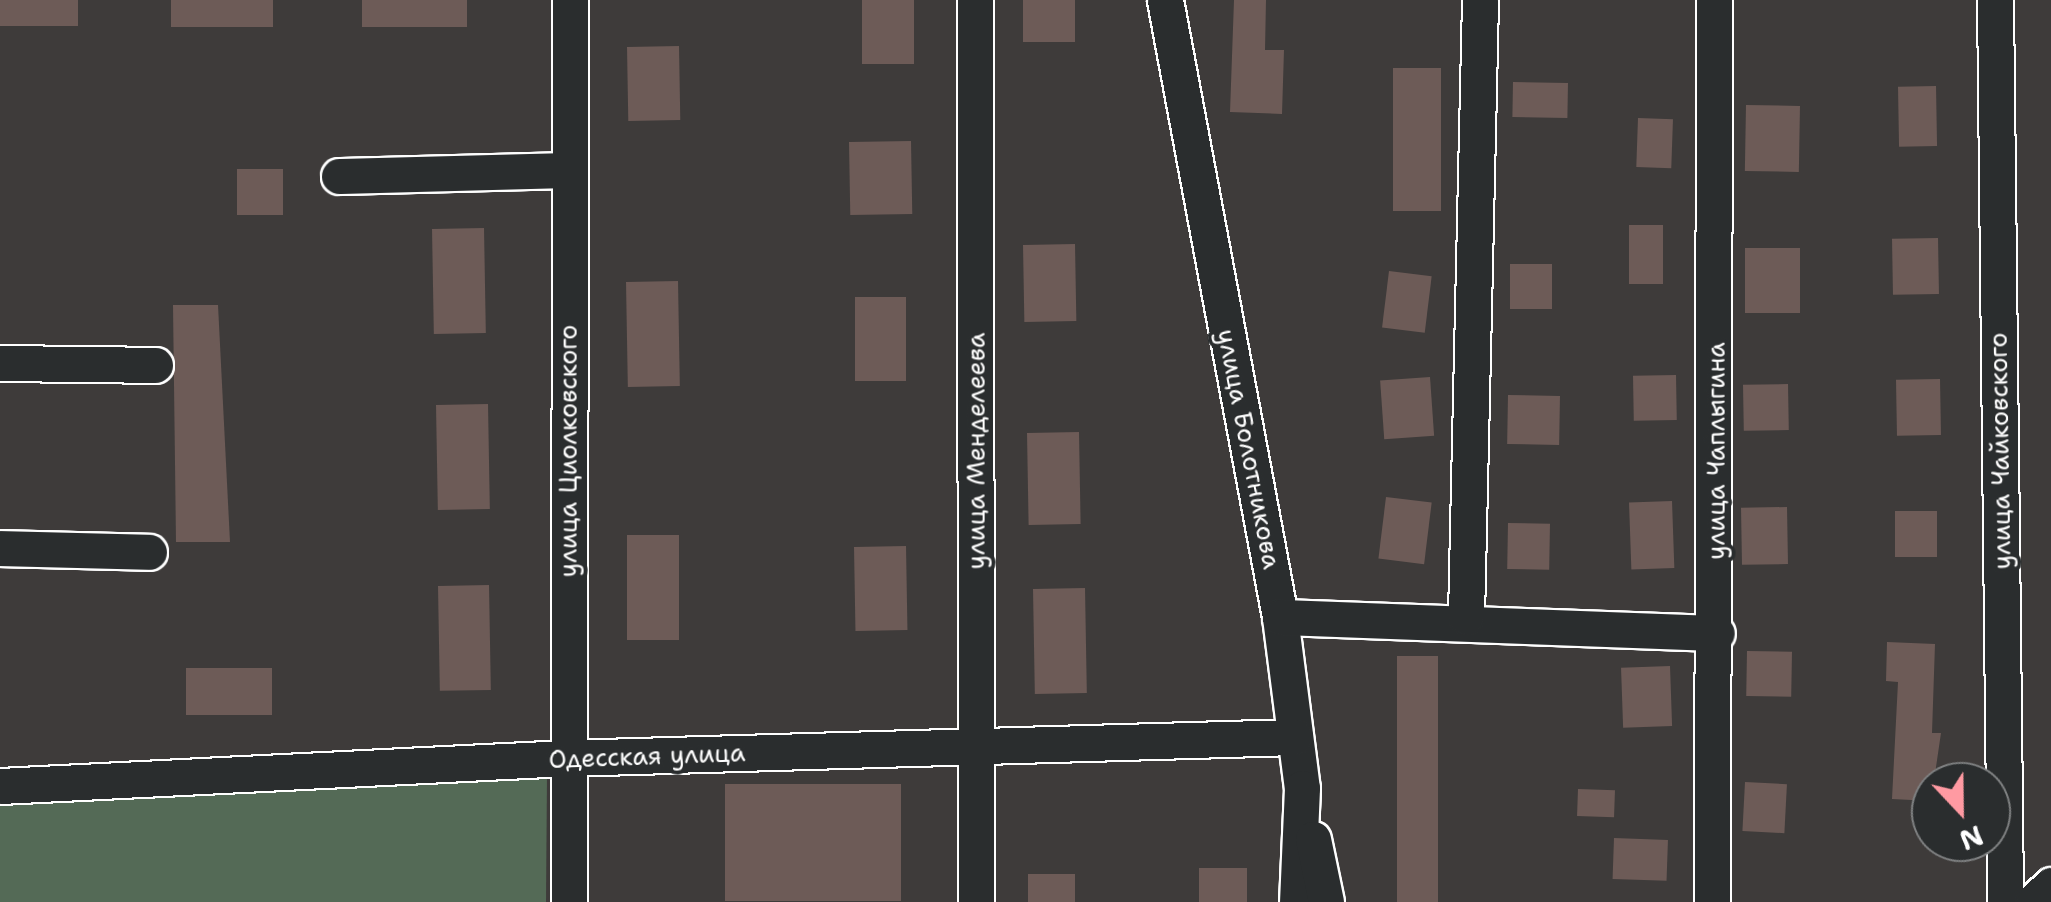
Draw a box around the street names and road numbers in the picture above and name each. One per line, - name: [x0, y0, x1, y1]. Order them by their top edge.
- street label: улица Циолковского: [553, 325, 583, 577]
- street label: улица Болотникова: [1211, 327, 1287, 571]
- street label: улица Чайковского: [1983, 332, 2017, 570]
- street label: улица Менделеева: [961, 333, 991, 569]
- street label: улица Чаплыгина: [1701, 342, 1731, 560]
- street label: Одесская улица: [548, 738, 746, 774]

